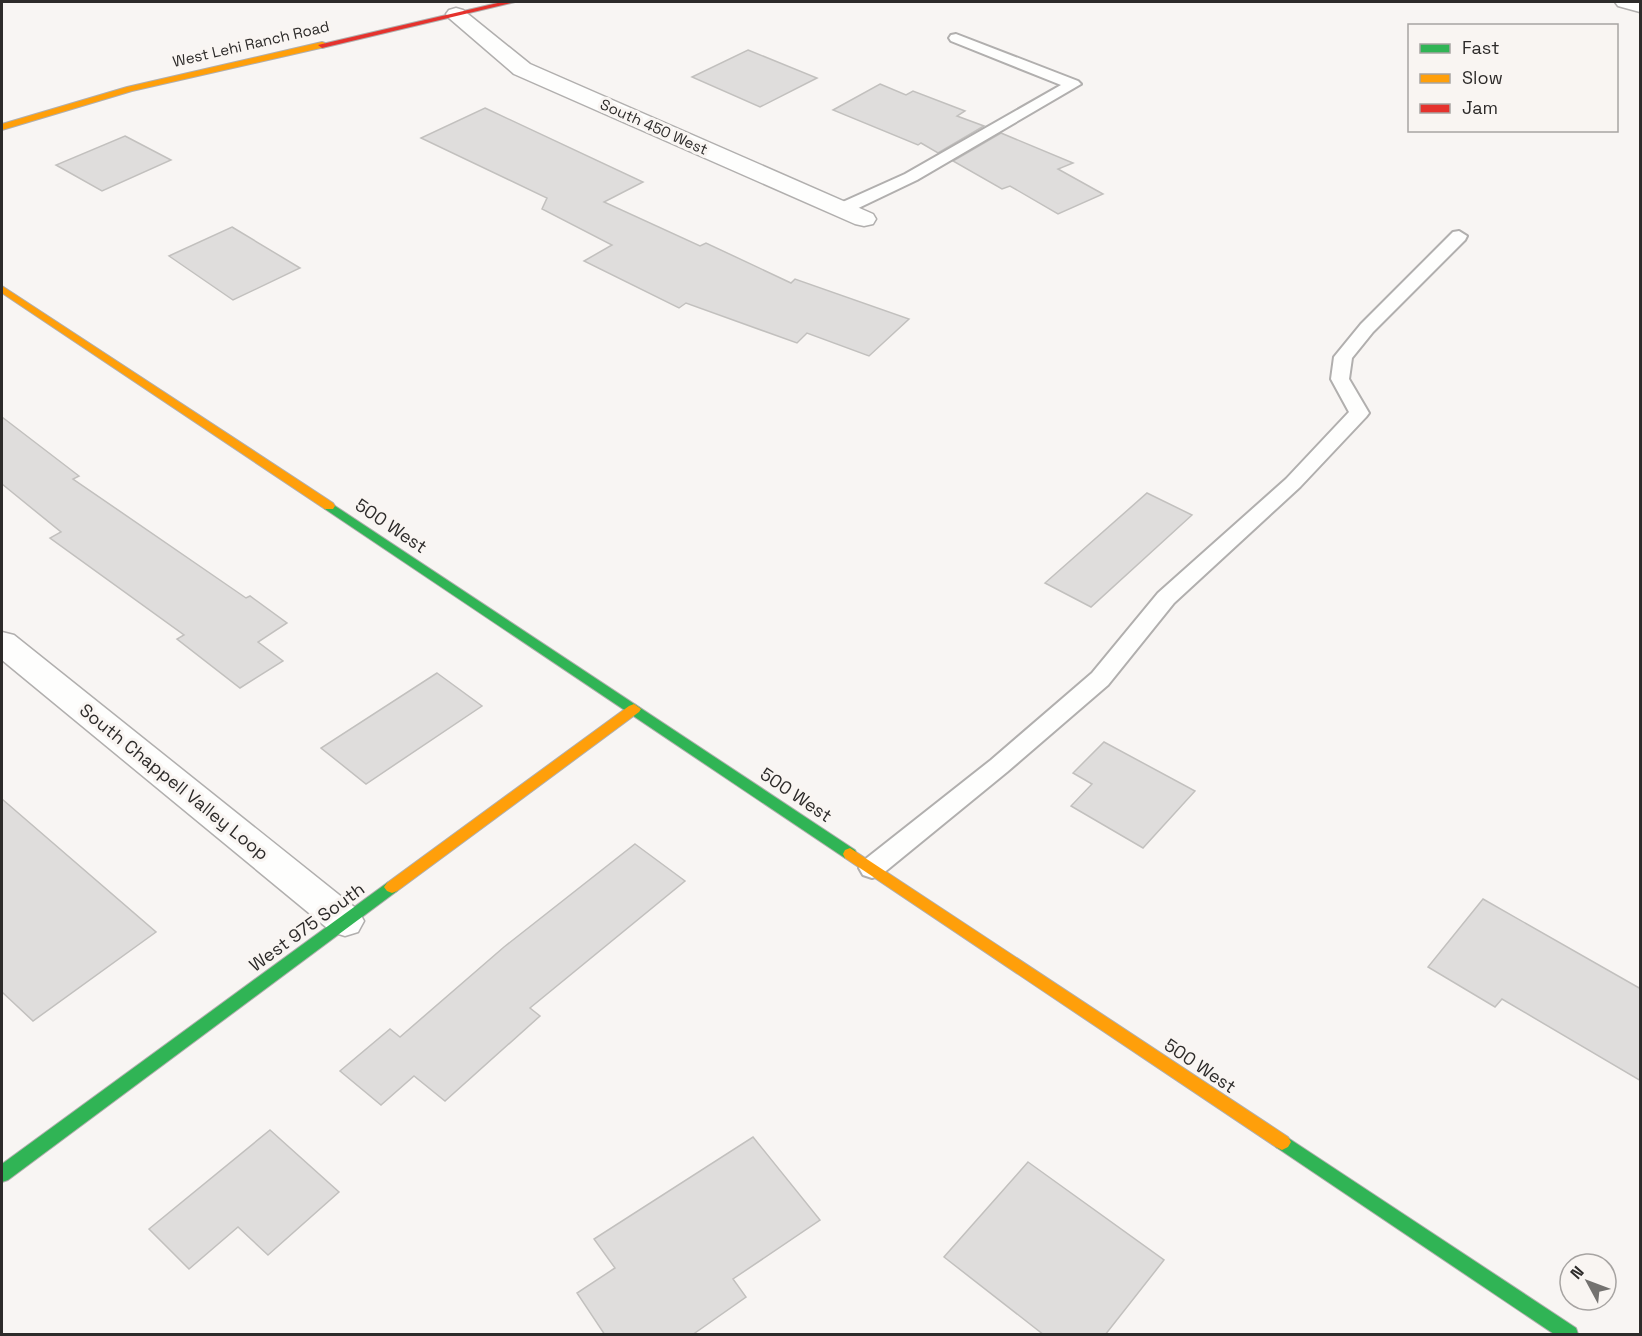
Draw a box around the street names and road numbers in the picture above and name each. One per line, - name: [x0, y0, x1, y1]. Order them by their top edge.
- street label: West Lehi Ranch Road: [171, 16, 331, 71]
- street label: South 450 West: [597, 94, 711, 159]
- street label: 500 West: [351, 493, 432, 558]
- street label: South Chappell Valley Loop: [75, 698, 274, 865]
- street label: 500 West: [756, 762, 837, 827]
- street label: West 975 South: [245, 877, 369, 976]
- street label: 500 West: [1160, 1033, 1241, 1098]

